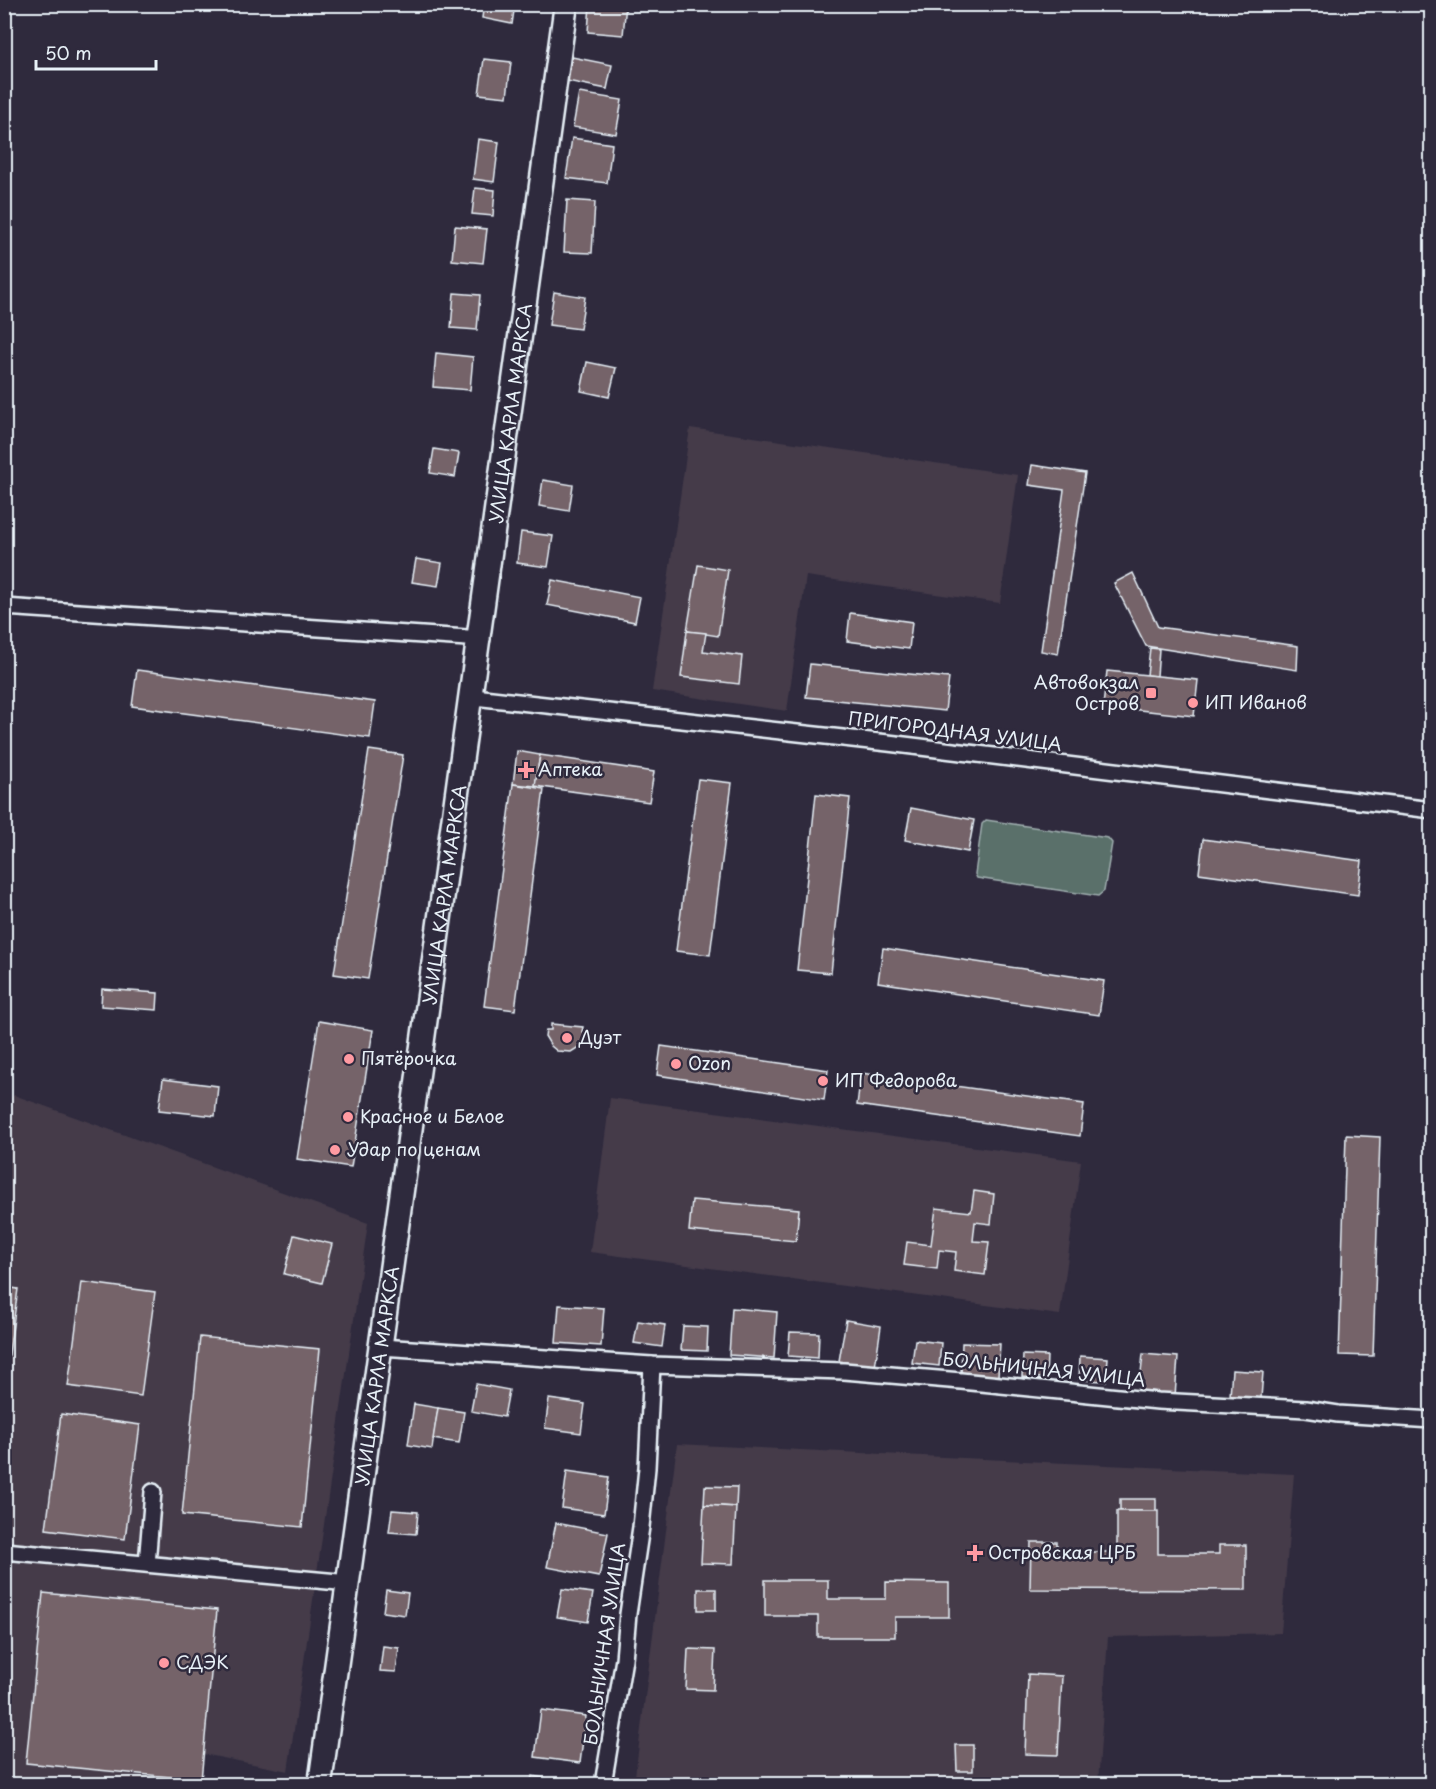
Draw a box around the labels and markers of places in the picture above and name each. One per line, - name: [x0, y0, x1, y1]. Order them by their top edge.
- place label: Автовокзал Остров: [1034, 668, 1139, 716]
- marker: Автовокзал Остров: [1144, 686, 1158, 700]
- place label: ИП Иванов: [1205, 688, 1307, 715]
- marker: ИП Иванов: [1186, 696, 1200, 710]
- place label: Аптека: [538, 755, 603, 782]
- marker: Аптека: [519, 763, 533, 777]
- place label: Дуэт: [578, 1023, 622, 1050]
- marker: Дуэт: [560, 1031, 574, 1045]
- place label: Пятёрочка: [361, 1044, 457, 1071]
- place label: Ozon: [688, 1049, 731, 1076]
- marker: Пятёрочка: [342, 1052, 356, 1066]
- marker: Ozon: [669, 1057, 683, 1071]
- place label: ИП Федорова: [835, 1066, 958, 1093]
- marker: ИП Федорова: [816, 1074, 830, 1088]
- place label: Красное и Белое: [360, 1102, 505, 1129]
- marker: Красное и Белое: [341, 1110, 355, 1124]
- place label: Удар по ценам: [347, 1135, 481, 1162]
- marker: Удар по ценам: [328, 1143, 342, 1157]
- place label: Островская ЦРБ: [988, 1538, 1136, 1565]
- marker: Островская ЦРБ: [966, 1544, 984, 1562]
- place label: СДЭК: [176, 1648, 229, 1675]
- marker: СДЭК: [157, 1656, 171, 1670]

